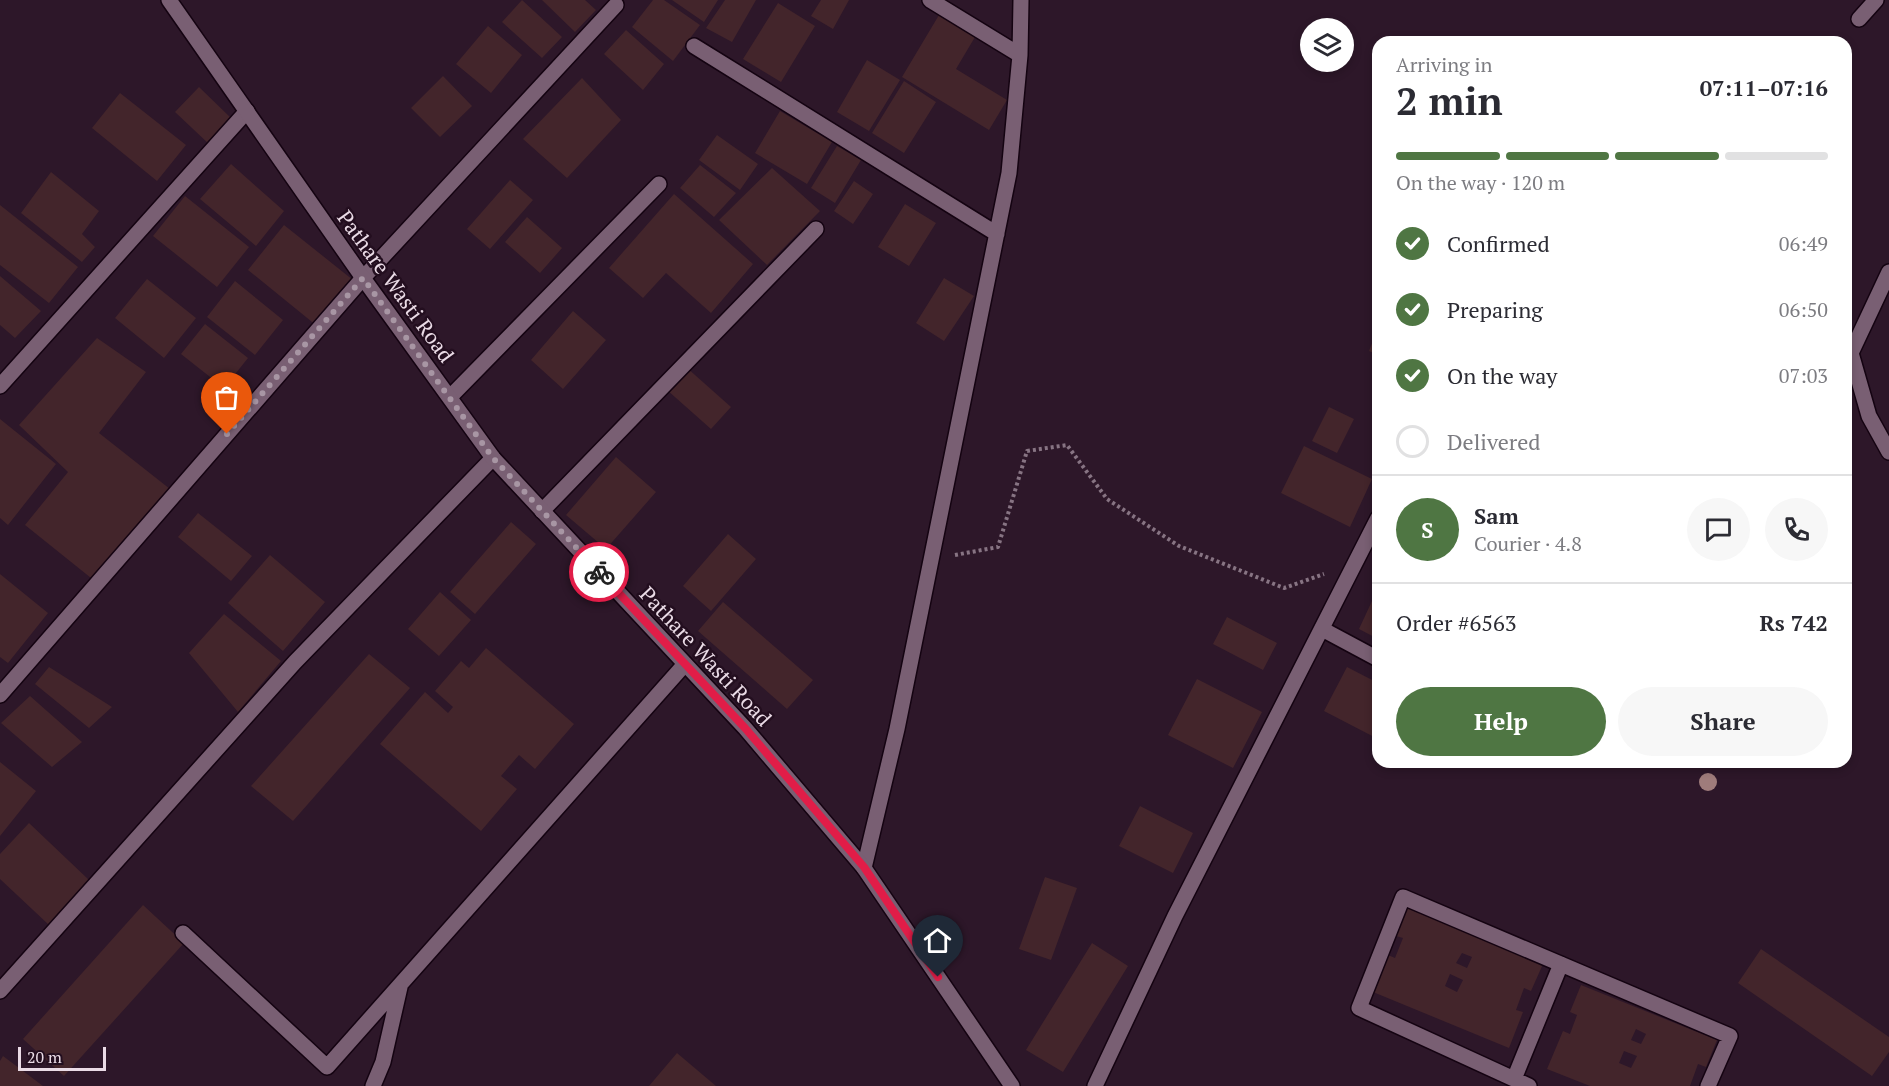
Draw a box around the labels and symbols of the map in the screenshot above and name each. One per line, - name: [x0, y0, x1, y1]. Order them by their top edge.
- street label: Pathare Wasti Road: [331, 204, 461, 368]
- pin: [201, 372, 252, 434]
- courier: [569, 542, 629, 602]
- street label: Pathare Wasti Road: [634, 580, 778, 732]
- pin: [912, 915, 963, 977]
- scale bar: [18, 1044, 106, 1072]

